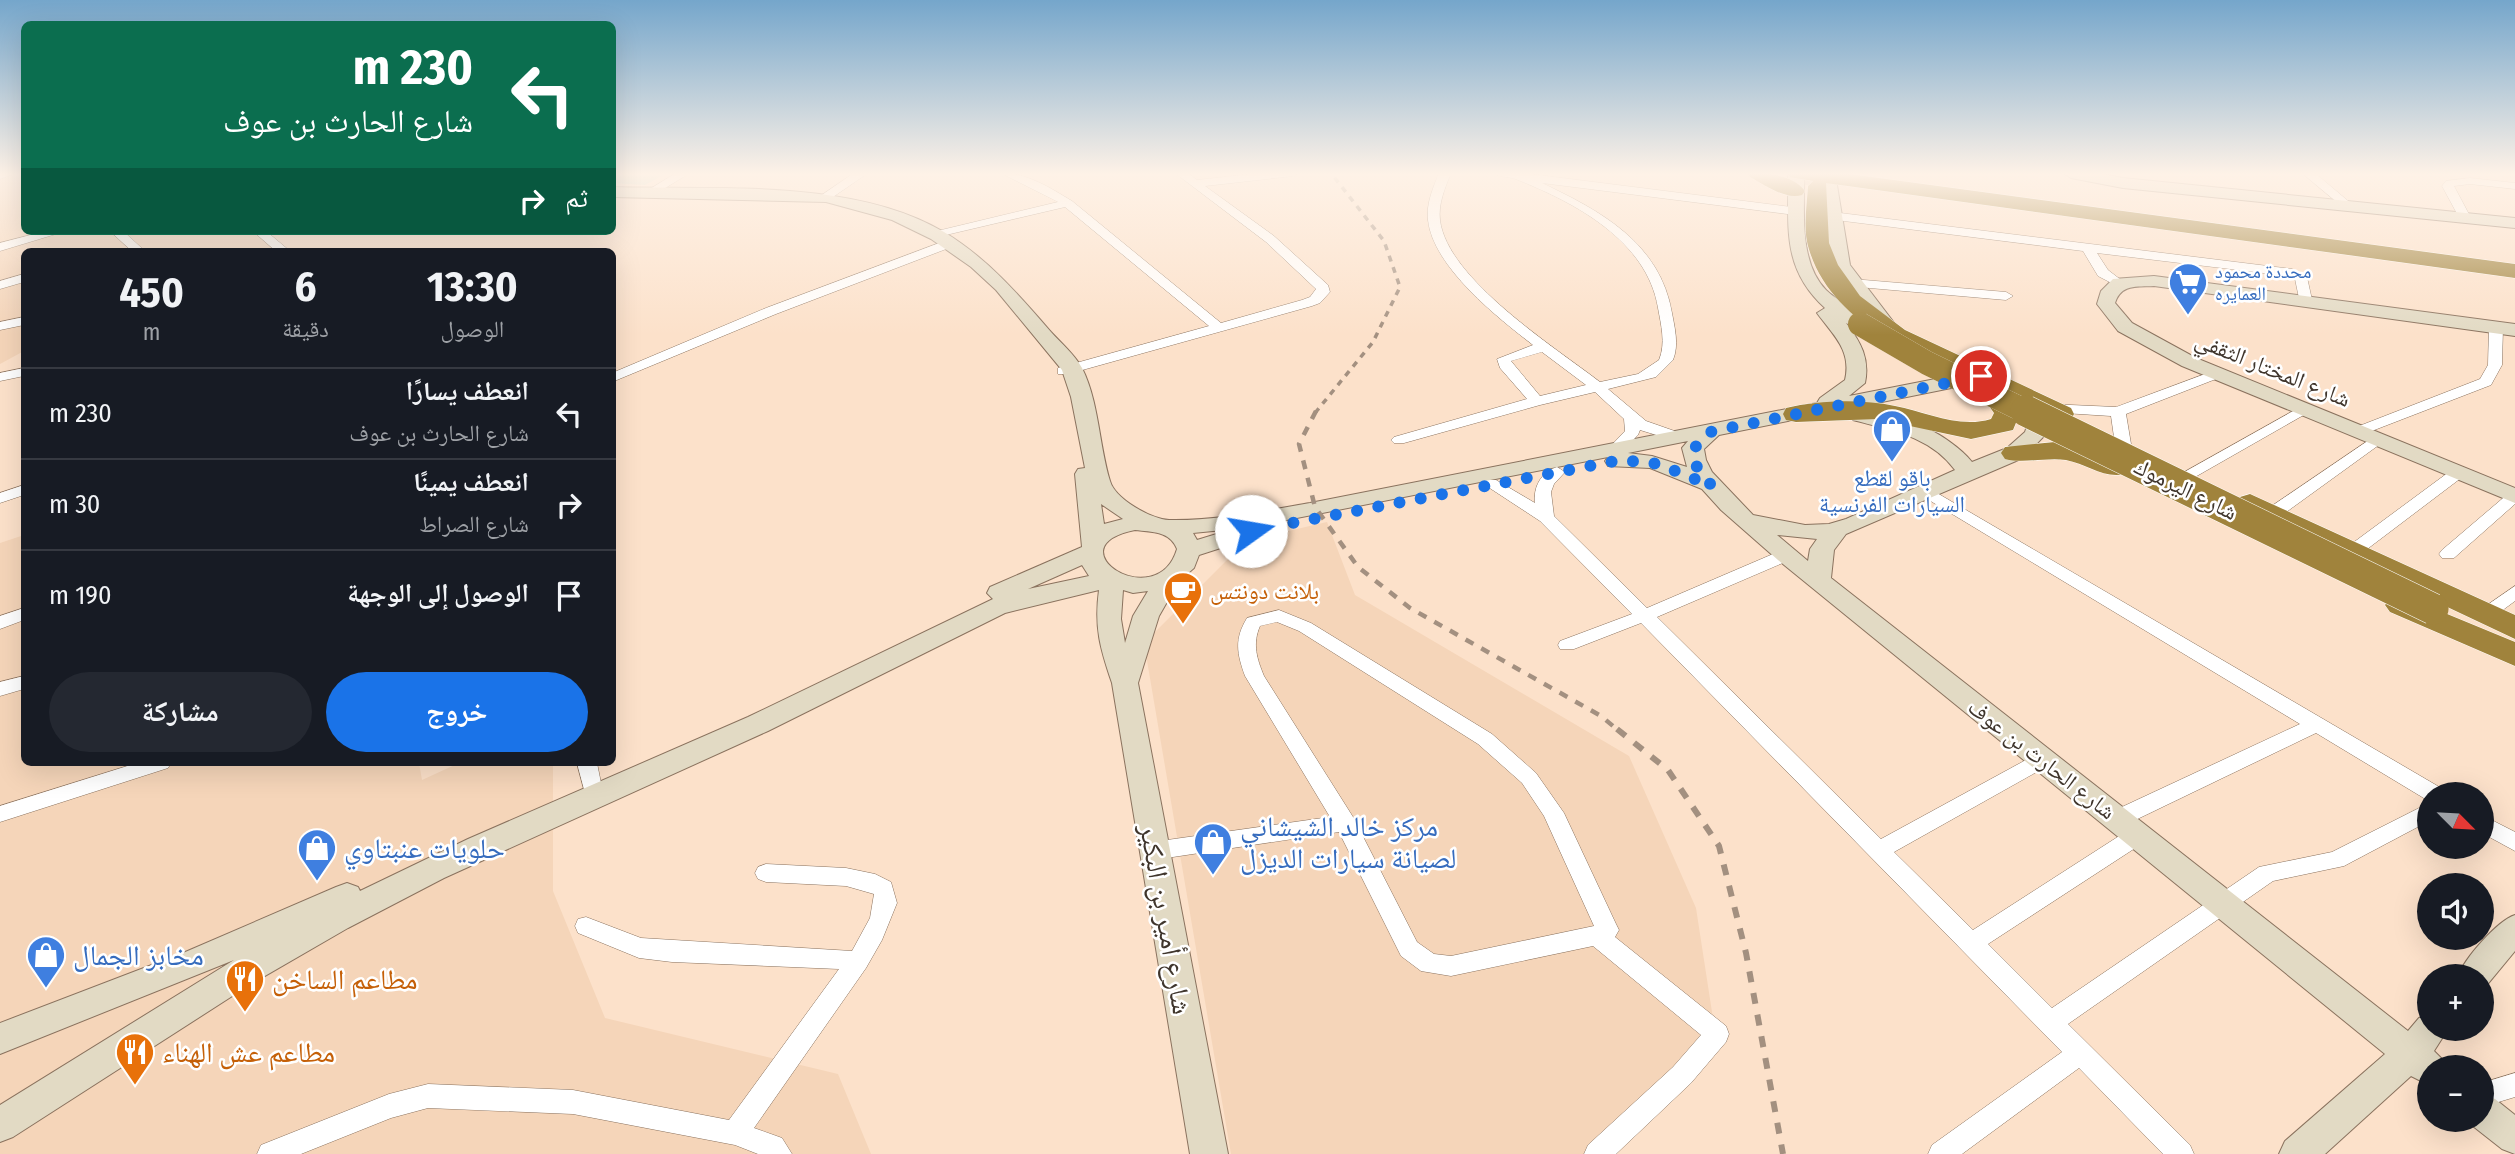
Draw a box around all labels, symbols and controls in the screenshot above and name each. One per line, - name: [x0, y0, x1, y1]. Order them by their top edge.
- text: 230 m: [353, 38, 473, 97]
- icon: left: [497, 49, 588, 140]
- text: شارع الحارث بن عوف: [223, 102, 473, 140]
- icon: right: [513, 182, 551, 220]
- text: ثم: [565, 183, 588, 214]
- place label: محددة محمود العمايره: [2215, 260, 2311, 305]
- supermarket icon: محددة محمود العمايره: [2167, 261, 2209, 316]
- text: 6: [295, 262, 316, 312]
- text: 13:30: [427, 262, 518, 312]
- text: 450: [119, 268, 184, 318]
- text: دقيقة: [282, 315, 329, 343]
- text: الوصول: [441, 315, 504, 343]
- text: m: [143, 318, 160, 346]
- street label: شارع المختار الثقفي: [2189, 325, 2355, 417]
- pin: [1951, 346, 2011, 406]
- icon: arrive: [1962, 357, 2000, 395]
- text: انعطف يسارًا: [406, 376, 529, 407]
- icon: left: [550, 395, 588, 433]
- text: 230 m: [49, 398, 112, 429]
- shop icon: باقو لقطع السيارات الفرنسية: [1871, 408, 1913, 463]
- text: شارع الحارث بن عوف: [349, 419, 529, 447]
- street label: شارع اليرموك: [2129, 452, 2242, 527]
- place label: باقو لقطع السيارات الفرنسية: [1819, 464, 1965, 518]
- text: انعطف يمينًا: [413, 467, 529, 498]
- icon: right: [550, 486, 588, 524]
- text: 30 m: [49, 489, 100, 520]
- position arrow: [1214, 494, 1288, 568]
- text: شارع الصراط: [419, 510, 529, 538]
- cafe icon: بلانت دونتس: [1162, 570, 1204, 625]
- icon: arrive: [550, 577, 588, 615]
- place label: بلانت دونتس: [1210, 577, 1319, 605]
- text: الوصول إلى الوجهة: [347, 578, 529, 609]
- text: 190 m: [49, 580, 111, 611]
- button: مشاركة: [49, 672, 312, 752]
- button: خروج: [326, 672, 588, 752]
- street label: شارع الحارث بن عوف: [1962, 693, 2121, 826]
- north arrow: [2417, 782, 2494, 859]
- map controls: [2417, 782, 2494, 1132]
- place label: مركز خالد الشيشاني لصيانة سيارات الديزل: [1240, 810, 1457, 875]
- street label: شارع أمير بن البكير: [1132, 820, 1200, 1017]
- shop icon: مركز خالد الشيشاني لصيانة سيارات الديزل: [1192, 821, 1234, 876]
- shop icon: حلويات عنبتاوي: [296, 827, 338, 882]
- place label: حلويات عنبتاوي: [344, 832, 505, 871]
- button: sound: [2417, 873, 2494, 950]
- shop icon: مخابز الجمال: [25, 934, 67, 989]
- place label: مخابز الجمال: [73, 939, 204, 972]
- restaurant icon: مطاعم الساخن: [224, 958, 266, 1013]
- place label: مطاعم الساخن: [272, 963, 417, 998]
- button: +: [2417, 964, 2494, 1041]
- restaurant icon: مطاعم عش الهناء: [114, 1031, 156, 1086]
- place label: مطاعم عش الهناء: [162, 1036, 335, 1071]
- button: −: [2417, 1055, 2494, 1132]

